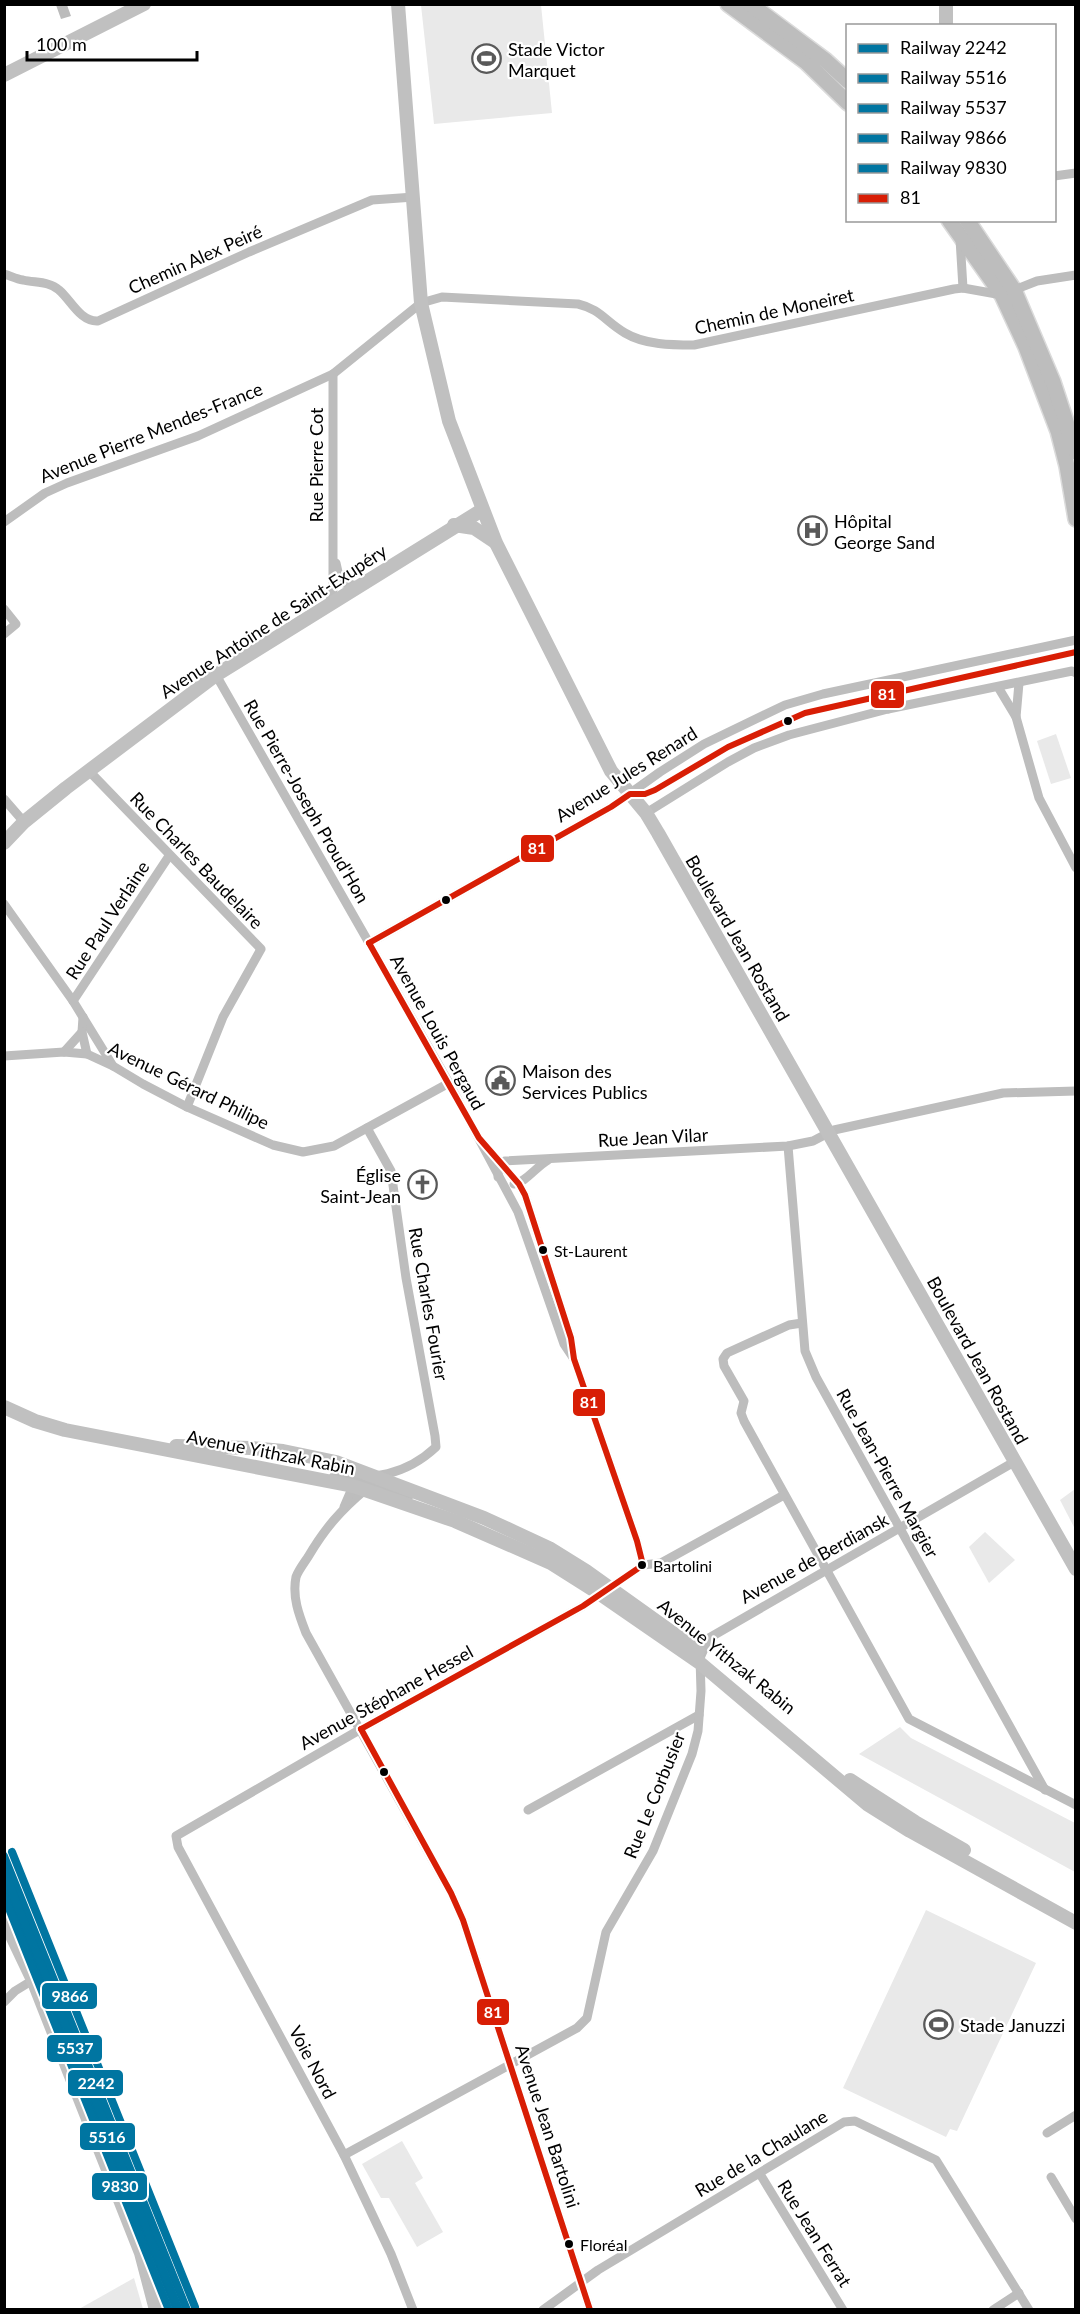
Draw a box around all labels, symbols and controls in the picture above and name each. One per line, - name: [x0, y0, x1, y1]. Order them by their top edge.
- scale bar: [27, 24, 196, 62]
- legend: [846, 24, 1056, 222]
- text: 100 m: [36, 33, 87, 55]
- text: Railway 2242: [900, 36, 1007, 58]
- place label: Stade Victor Marquet: [508, 38, 605, 81]
- sports icon: Stade Victor Marquet: [471, 43, 503, 75]
- text: Railway 5516: [900, 66, 1007, 88]
- text: Railway 5537: [900, 96, 1007, 118]
- text: Railway 9866: [900, 126, 1007, 148]
- text: Railway 9830: [900, 156, 1007, 178]
- text: 81: [900, 186, 921, 208]
- street label: Chemin Alex Peiré: [125, 220, 265, 298]
- street label: Chemin de Moneiret: [692, 283, 856, 339]
- street label: Avenue Pierre Mendes-France: [36, 377, 266, 487]
- street label: Rue Pierre Cot: [305, 407, 327, 522]
- place label: Hôpital George Sand: [834, 510, 935, 553]
- hospital icon: Hôpital George Sand: [797, 515, 829, 547]
- street label: Avenue Antoine de Saint-Exupéry: [156, 539, 391, 703]
- line badge: 81: [870, 680, 905, 709]
- text: 81: [878, 684, 896, 703]
- street label: Rue Pierre-Joseph Proud'Hon: [240, 695, 374, 907]
- unlabelled marker: [782, 715, 794, 727]
- street label: Avenue Jules Renard: [551, 722, 701, 826]
- street label: Rue Charles Baudelaire: [126, 787, 268, 933]
- line badge: 81: [520, 834, 555, 863]
- text: 81: [528, 838, 546, 857]
- street label: Boulevard Jean Rostand: [681, 851, 795, 1025]
- street label: Rue Paul Verlaine: [61, 857, 153, 983]
- unlabelled marker: [440, 894, 452, 906]
- street label: Avenue Louis Pergaud: [386, 950, 490, 1114]
- street label: Avenue Gérard Philipe: [105, 1036, 273, 1134]
- place label: Maison des Services Publics: [522, 1060, 648, 1103]
- public building icon: Maison des Services Publics: [485, 1065, 517, 1097]
- street label: Rue Jean Vilar: [597, 1123, 709, 1151]
- place label: Église Saint-Jean: [320, 1164, 401, 1207]
- church icon: Église Saint-Jean: [406, 1169, 438, 1201]
- street label: Rue Charles Fourier: [405, 1226, 453, 1383]
- place label: St-Laurent: [554, 1241, 628, 1260]
- marker: St-Laurent: [537, 1244, 549, 1256]
- street label: Boulevard Jean Rostand: [923, 1272, 1033, 1448]
- street label: Rue Jean-Pierre Margier: [832, 1385, 944, 1562]
- line badge: 81: [572, 1388, 606, 1417]
- text: 81: [580, 1392, 598, 1411]
- street label: Avenue Yithzak Rabin: [185, 1425, 357, 1479]
- street label: Avenue de Berdiansk: [736, 1508, 893, 1608]
- place label: Bartolini: [653, 1556, 712, 1575]
- marker: Bartolini: [636, 1559, 648, 1571]
- street label: Avenue Yithzak Rabin: [654, 1594, 800, 1718]
- street label: Avenue Stéphane Hessel: [295, 1640, 477, 1754]
- street label: Rue Le Corbusier: [619, 1728, 690, 1862]
- unlabelled marker: [378, 1766, 390, 1778]
- line badge: 9866: [41, 1982, 98, 2010]
- text: 9866: [51, 1986, 89, 2005]
- line badge: 81: [476, 1998, 510, 2026]
- text: 81: [484, 2002, 502, 2021]
- sports icon: Stade Januzzi: [923, 2009, 955, 2041]
- place label: Stade Januzzi: [960, 2014, 1065, 2036]
- street label: Voie Nord: [285, 2022, 341, 2102]
- line badge: 5537: [46, 2034, 103, 2063]
- text: 5537: [56, 2038, 94, 2057]
- street label: Avenue Jean Bartolini: [511, 2041, 585, 2211]
- line badge: 2242: [67, 2069, 124, 2097]
- text: 2242: [77, 2073, 115, 2092]
- street label: Rue de la Chaulane: [691, 2105, 831, 2201]
- line badge: 5516: [79, 2122, 136, 2151]
- text: 5516: [88, 2127, 126, 2146]
- line badge: 9830: [91, 2172, 148, 2201]
- street label: Rue Jean Ferrat: [773, 2175, 857, 2291]
- text: 9830: [101, 2176, 139, 2195]
- place label: Floréal: [580, 2235, 627, 2254]
- marker: Floréal: [563, 2238, 575, 2250]

